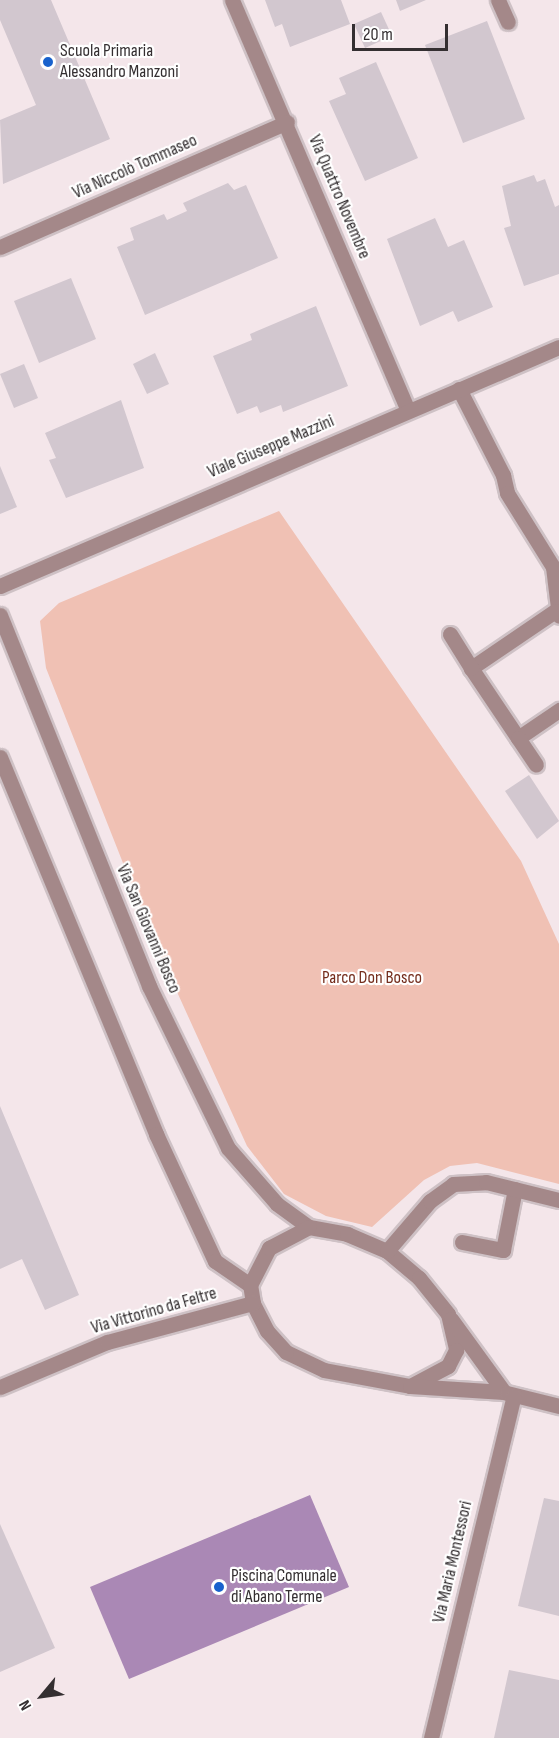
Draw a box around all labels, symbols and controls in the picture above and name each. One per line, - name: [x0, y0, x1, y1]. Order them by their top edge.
- scale bar: [355, 12, 451, 50]
- text: 20 m: [363, 24, 393, 45]
- place label: Scuola Primaria Alessandro Manzoni: [60, 41, 179, 84]
- marker: Scuola Primaria Alessandro Manzoni: [41, 55, 55, 69]
- street label: Via Niccolò Tommaseo: [69, 130, 201, 204]
- street label: Via Quattro Novembre: [303, 132, 375, 262]
- street label: Viale Giuseppe Mazzini: [204, 411, 338, 483]
- street label: Via San Giovanni Bosco: [111, 861, 185, 997]
- park label: Parco Don Bosco: [322, 967, 422, 989]
- street label: Via Vittorino da Feltre: [89, 1283, 219, 1339]
- street label: Via Maria Montessori: [428, 1499, 478, 1625]
- place label: Piscina Comunale di Abano Terme: [231, 1566, 337, 1608]
- marker: Piscina Comunale di Abano Terme: [212, 1580, 226, 1594]
- north arrow: [12, 1666, 72, 1726]
- text: N: [15, 1697, 36, 1713]

